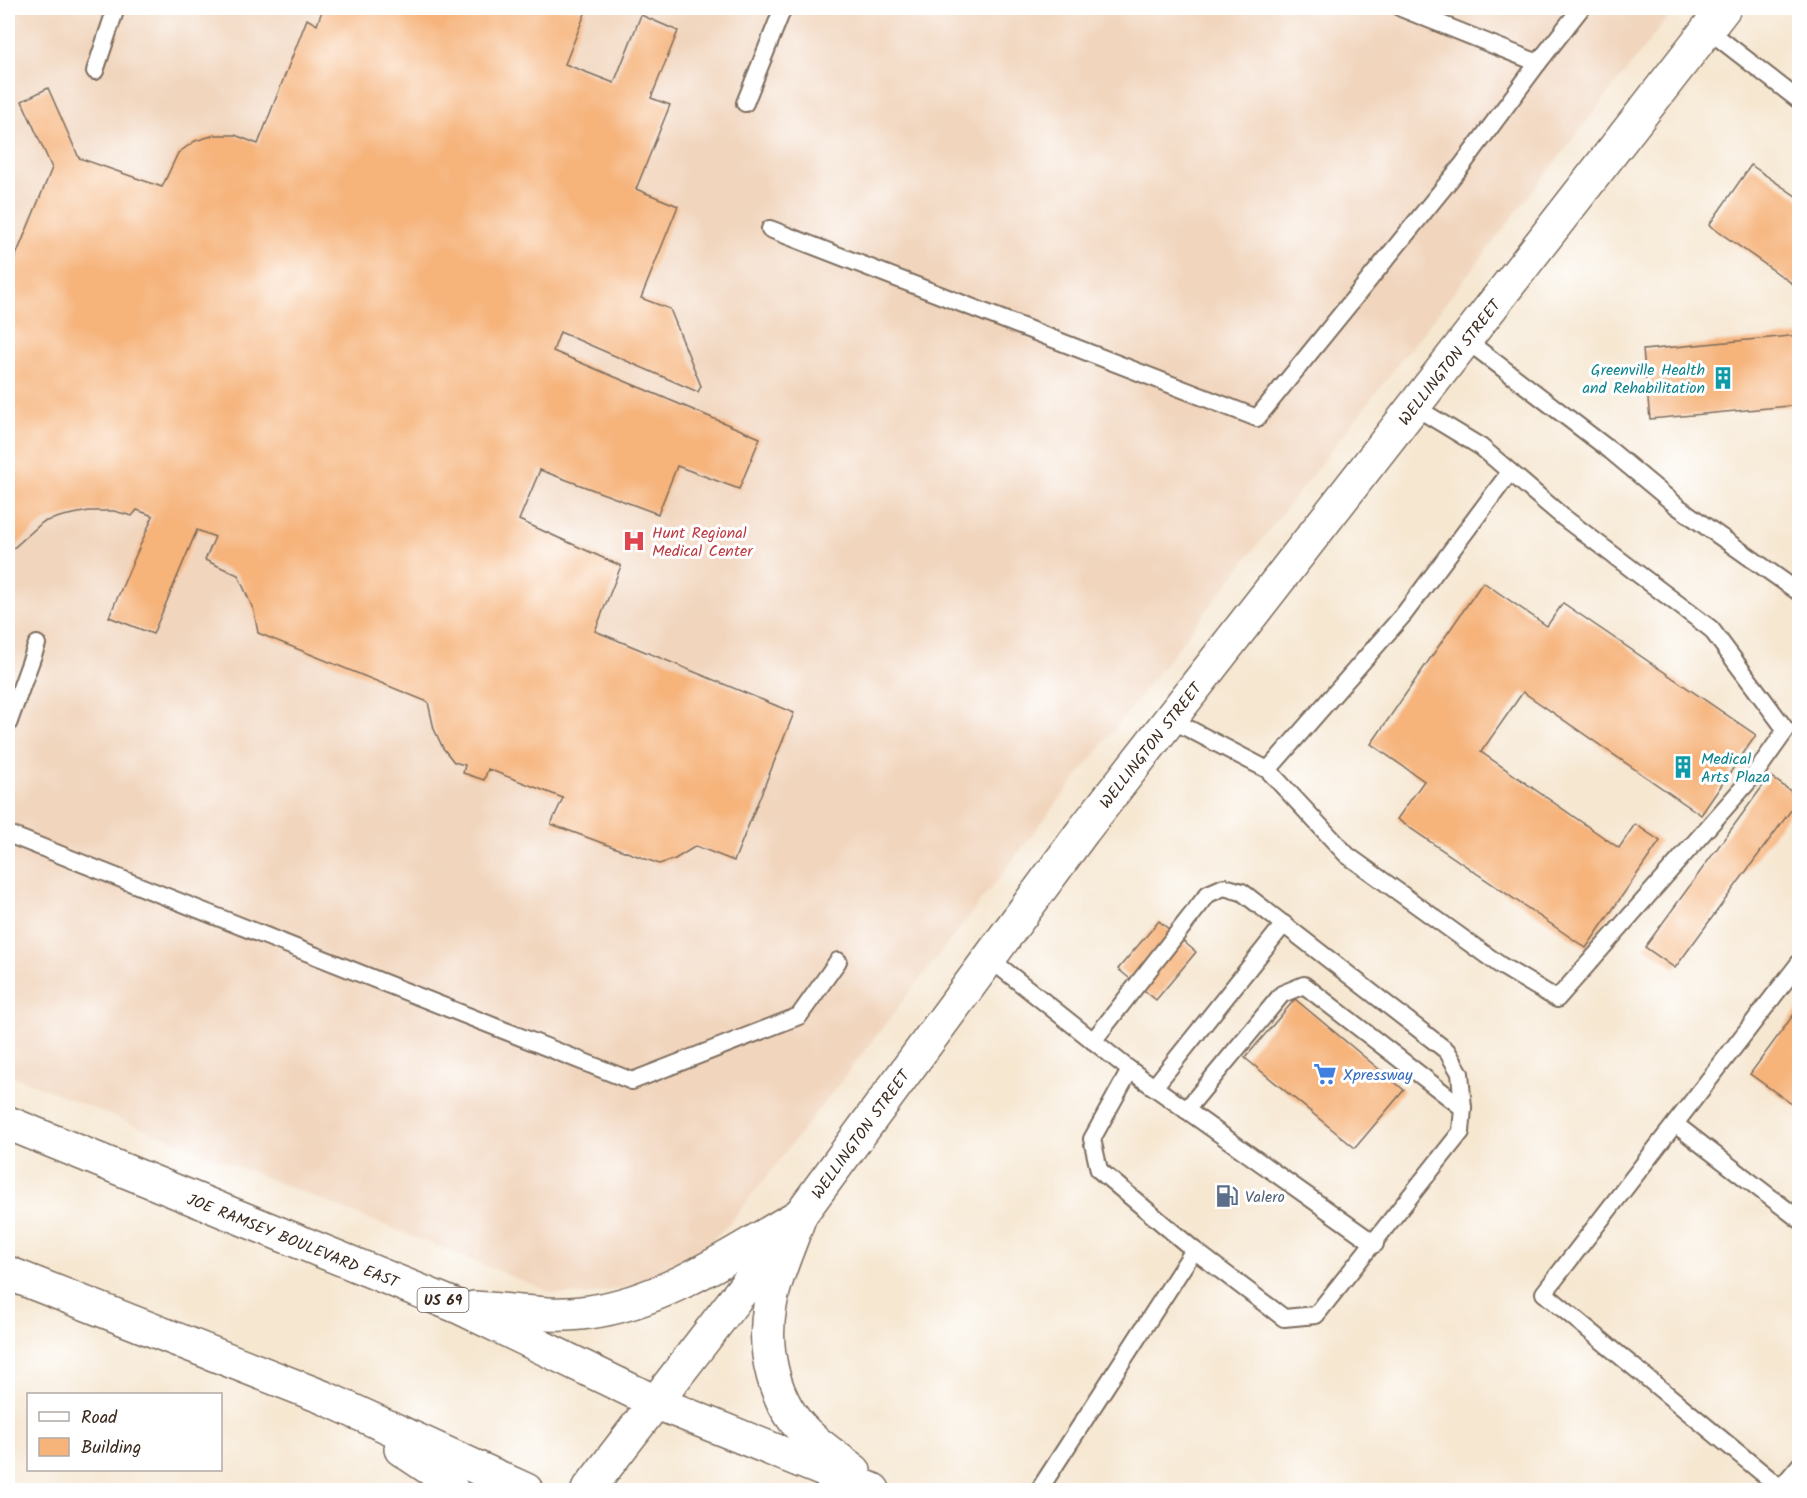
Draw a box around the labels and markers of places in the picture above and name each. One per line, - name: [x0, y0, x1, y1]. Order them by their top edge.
- place label: Greenville Health and Rehabilitation: [1583, 358, 1705, 401]
- building icon: Greenville Health and Rehabilitation: [1710, 365, 1736, 391]
- place label: Hunt Regional Medical Center: [652, 521, 754, 564]
- hospital icon: Hunt Regional Medical Center: [621, 528, 647, 554]
- place label: Medical Arts Plaza: [1701, 747, 1770, 790]
- building icon: Medical Arts Plaza: [1670, 754, 1696, 780]
- supermarket icon: Xpressway: [1312, 1061, 1338, 1087]
- place label: Xpressway: [1343, 1063, 1413, 1088]
- fuel station icon: Valero: [1214, 1183, 1240, 1209]
- place label: Valero: [1245, 1185, 1285, 1210]

